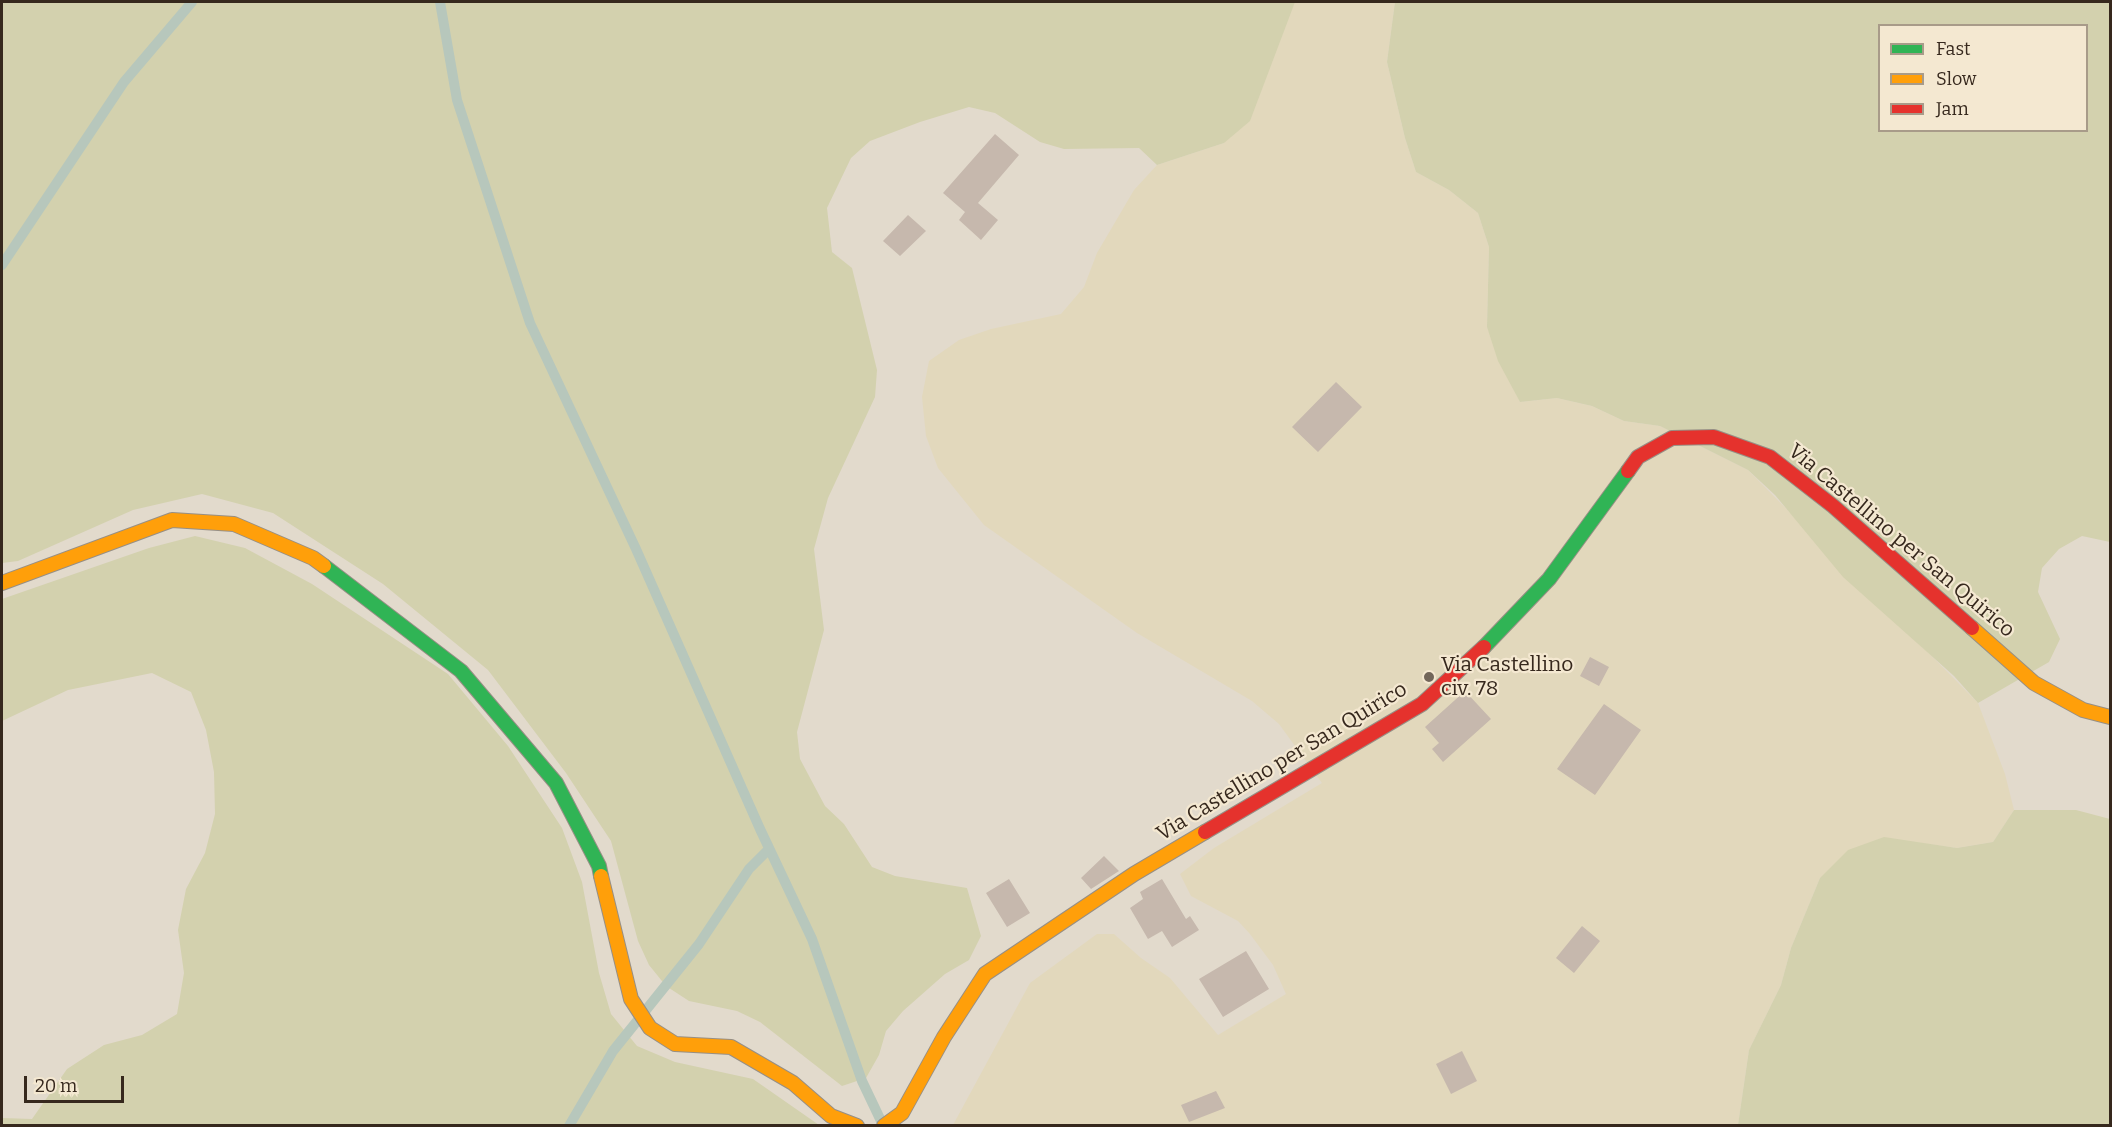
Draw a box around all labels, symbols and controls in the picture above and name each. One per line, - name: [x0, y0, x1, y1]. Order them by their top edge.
- legend: [1878, 24, 2088, 132]
- text: Fast: [1936, 38, 1971, 60]
- text: Slow: [1936, 68, 1976, 90]
- text: Jam: [1936, 98, 1969, 120]
- street label: Via Castellino per San Quirico: [1783, 439, 2019, 643]
- place label: Via Castellino civ. 78: [1441, 652, 1573, 702]
- marker: Via Castellino civ. 78: [1422, 670, 1436, 684]
- street label: Via Castellino per San Quirico: [1152, 677, 1412, 847]
- scale bar: [27, 1064, 128, 1102]
- text: 20 m: [35, 1075, 77, 1097]

